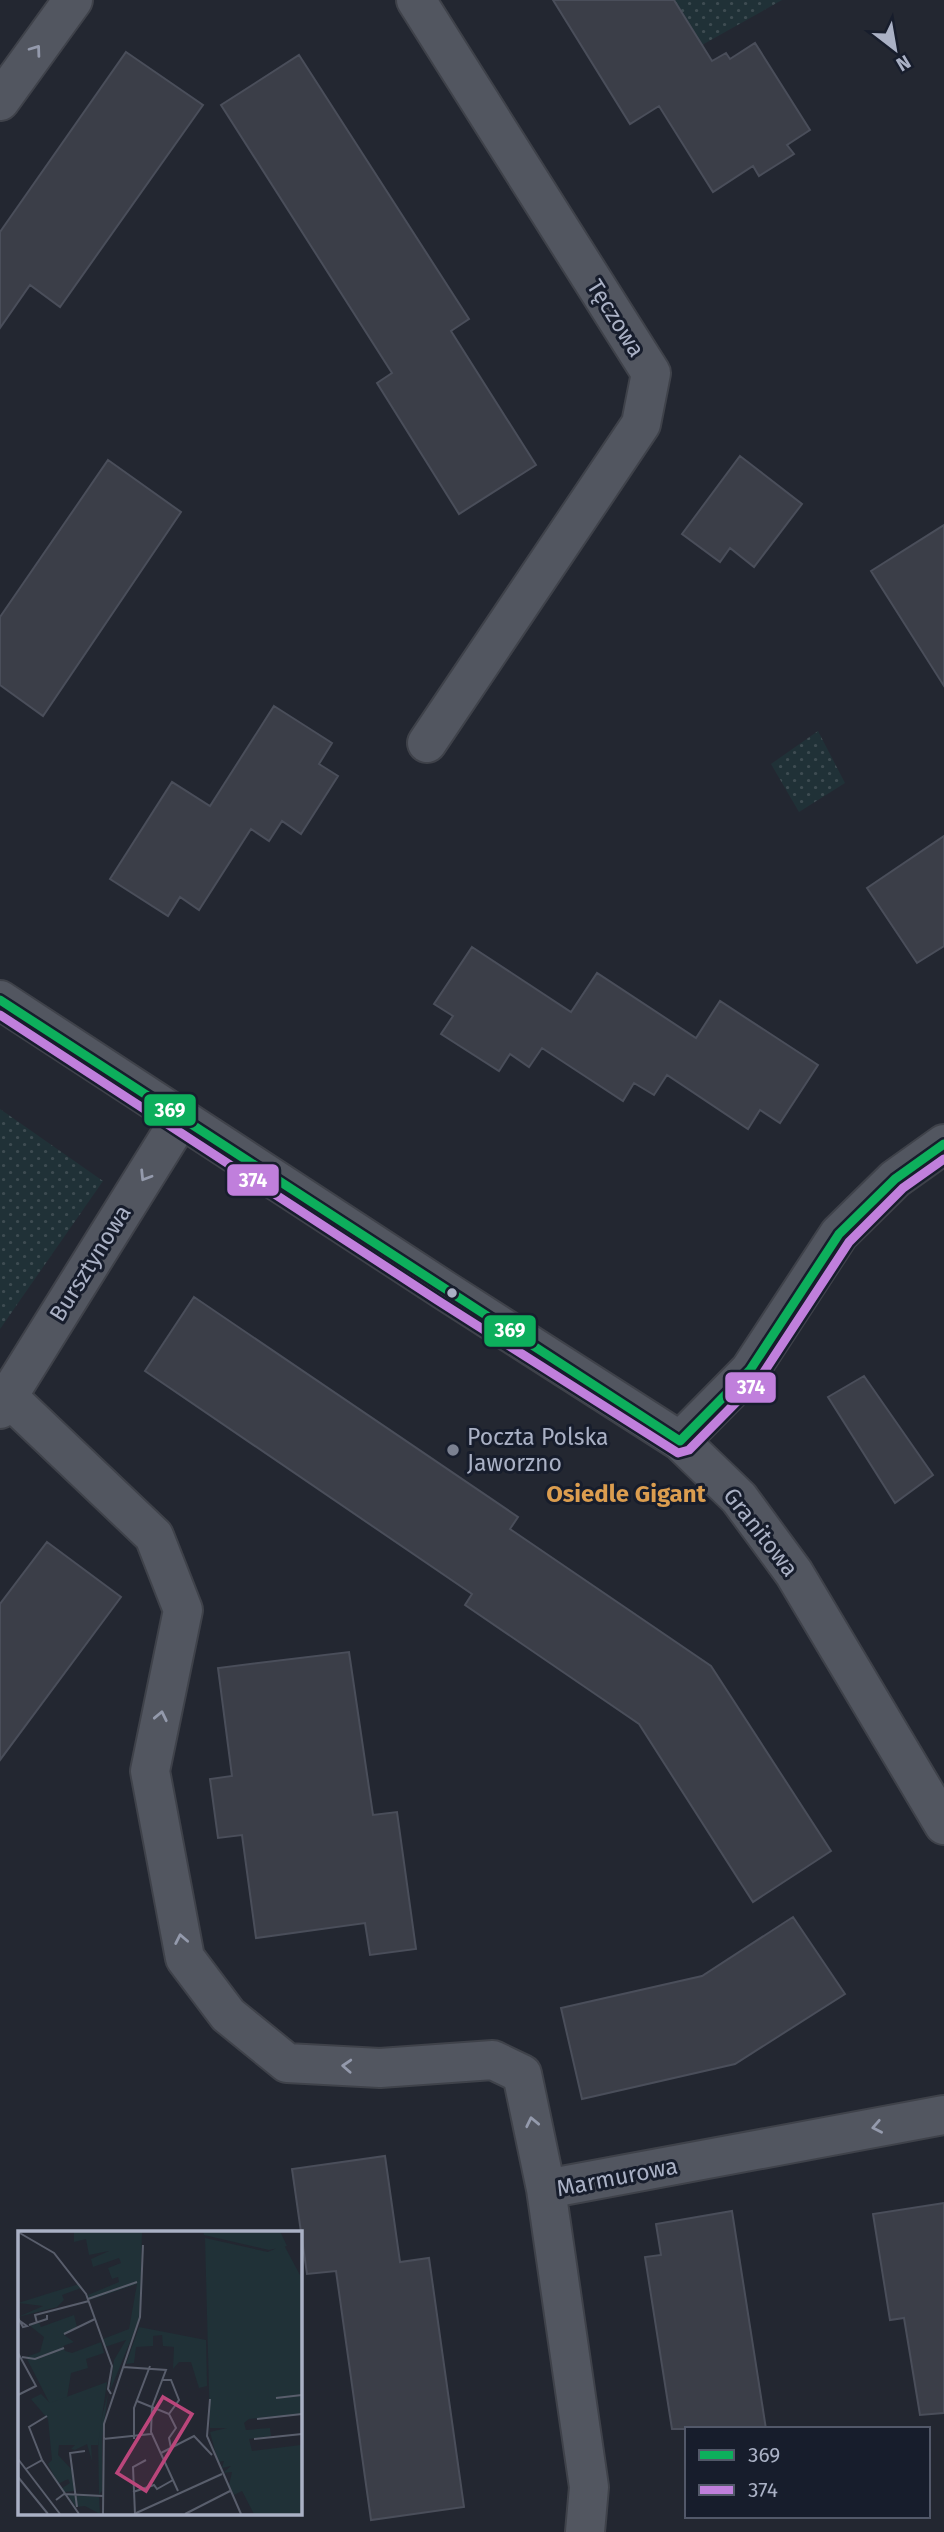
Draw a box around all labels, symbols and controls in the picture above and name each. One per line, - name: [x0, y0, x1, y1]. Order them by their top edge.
- north arrow: [860, 14, 930, 84]
- one-way arrow: [28, 45, 40, 58]
- text: N: [892, 50, 915, 76]
- street label: Tęczowa: [581, 274, 651, 362]
- line badge: 369: [143, 1093, 197, 1127]
- text: 369: [154, 1099, 186, 1122]
- line badge: 374: [226, 1163, 280, 1197]
- one-way arrow: [140, 1168, 153, 1181]
- text: 374: [238, 1169, 268, 1192]
- street label: Bursztynowa: [43, 1200, 137, 1326]
- unlabelled marker: [445, 1286, 459, 1300]
- line badge: 369: [483, 1314, 537, 1348]
- text: 369: [494, 1319, 526, 1342]
- line badge: 374: [724, 1371, 777, 1404]
- text: 374: [736, 1376, 766, 1399]
- place label: Poczta Polska Jaworzno: [467, 1423, 608, 1477]
- marker: Poczta Polska Jaworzno: [445, 1442, 461, 1458]
- district label: Osiedle Gigant: [546, 1480, 707, 1508]
- street label: Granitowa: [718, 1482, 804, 1582]
- one-way arrow: [153, 1710, 168, 1722]
- one-way arrow: [175, 1933, 190, 1945]
- one-way arrow: [342, 2059, 353, 2074]
- one-way arrow: [526, 2116, 541, 2128]
- one-way arrow: [871, 2119, 883, 2134]
- street label: Marmurowa: [554, 2152, 680, 2202]
- inset map: [18, 2231, 301, 2514]
- legend: [685, 2427, 930, 2518]
- text: 369: [748, 2442, 780, 2468]
- text: 374: [748, 2477, 778, 2503]

